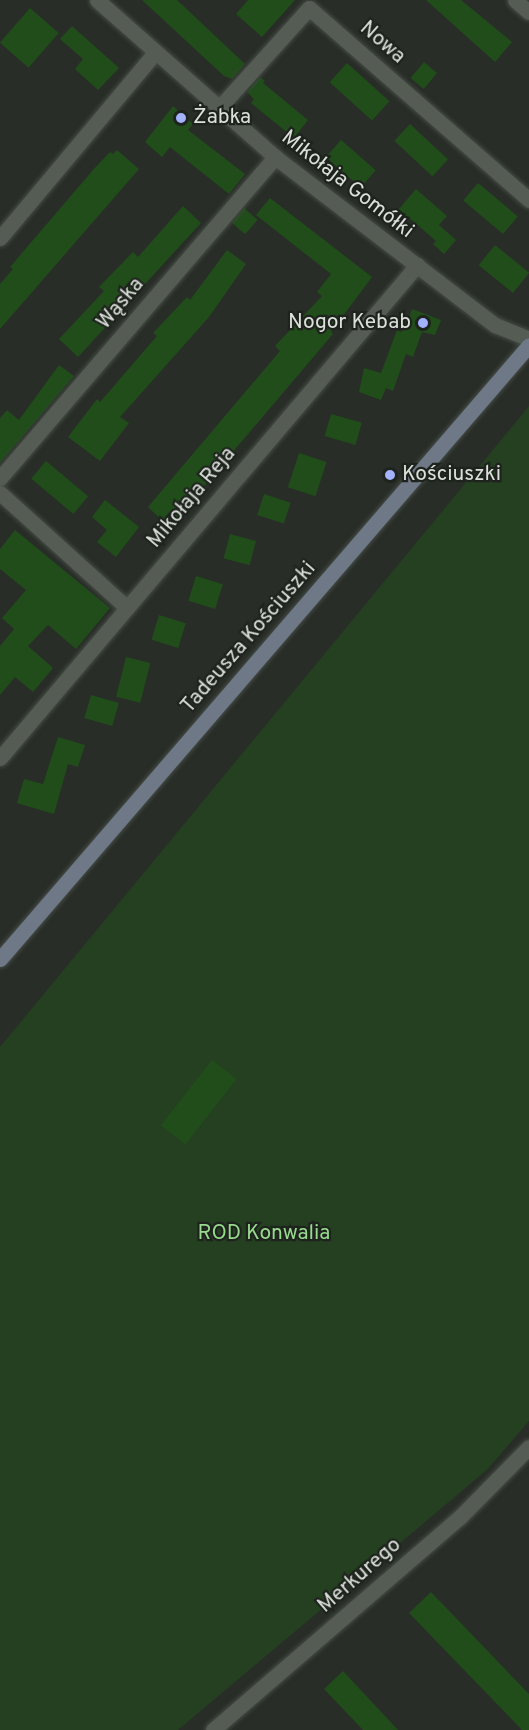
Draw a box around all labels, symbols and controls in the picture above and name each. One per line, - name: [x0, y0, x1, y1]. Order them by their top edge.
- street label: Nowa: [354, 16, 410, 70]
- place label: Żabka: [193, 105, 251, 131]
- marker: Żabka: [174, 111, 188, 125]
- street label: Mikołaja Gomółki: [276, 126, 418, 244]
- street label: Wąska: [92, 273, 150, 335]
- place label: Nogor Kebab: [288, 310, 411, 336]
- marker: Nogor Kebab: [416, 316, 430, 330]
- street label: Mikołaja Reja: [142, 442, 242, 554]
- place label: Kościuszki: [402, 462, 501, 488]
- marker: Kościuszki: [383, 468, 397, 482]
- street label: Tadeusza Kościuszki: [176, 557, 322, 719]
- park label: ROD Konwalia: [198, 1221, 330, 1247]
- street label: Merkurego: [313, 1533, 407, 1619]

